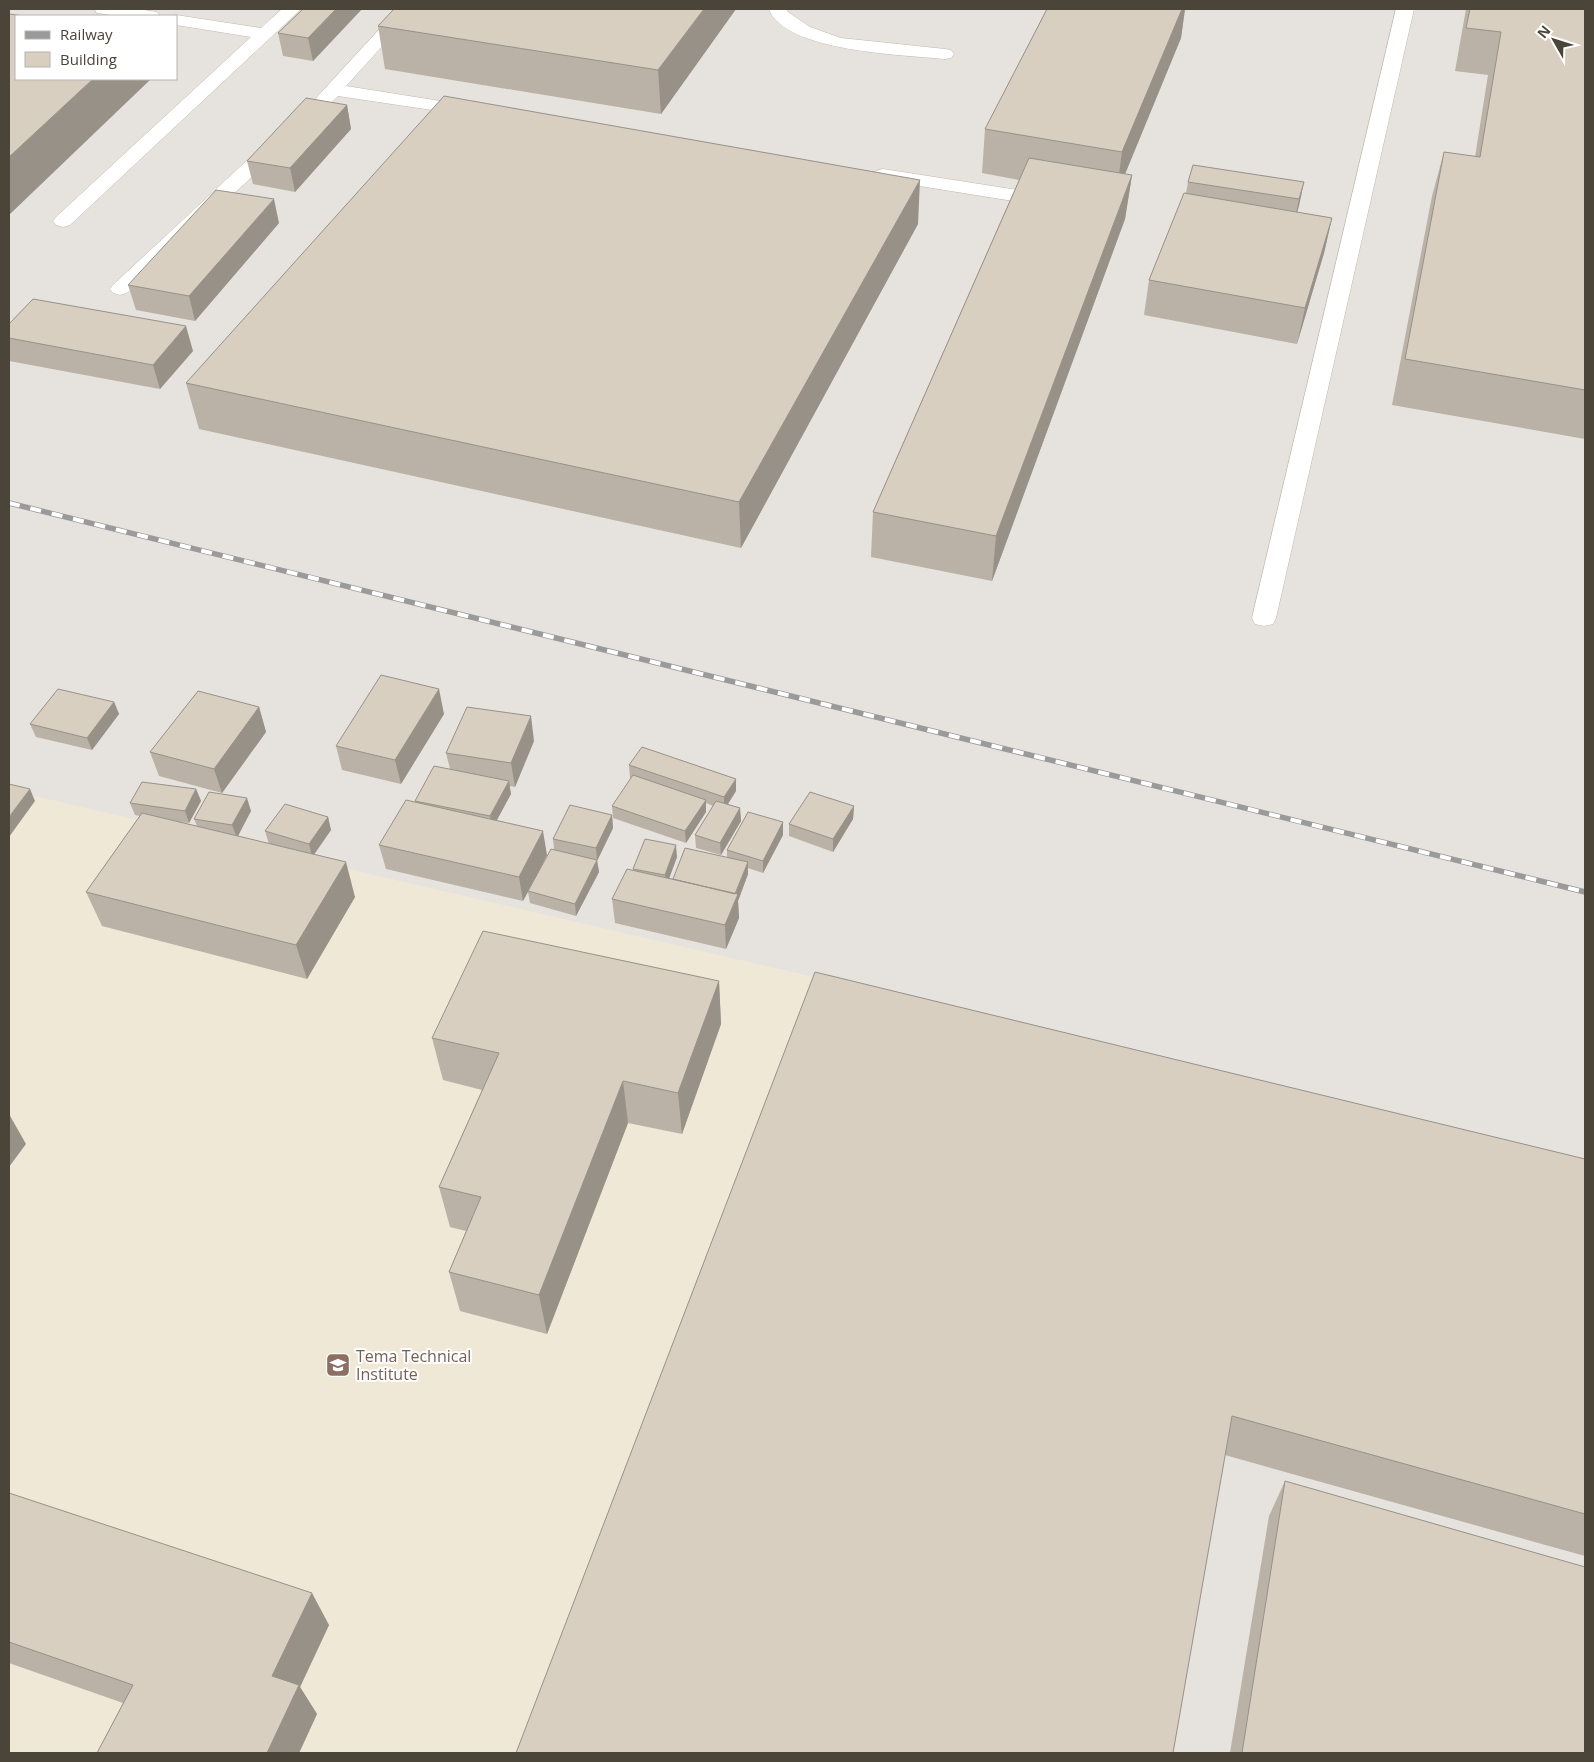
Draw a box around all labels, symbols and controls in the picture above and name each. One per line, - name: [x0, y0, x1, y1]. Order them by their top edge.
- legend: [15, 15, 178, 80]
- north arrow: [1529, 15, 1579, 65]
- text: N: [1533, 21, 1554, 42]
- text: Railway: [60, 24, 113, 44]
- text: Building: [60, 49, 117, 69]
- place label: Tema Technical Institute: [356, 1345, 471, 1385]
- school or university icon: Tema Technical Institute: [325, 1352, 351, 1378]

